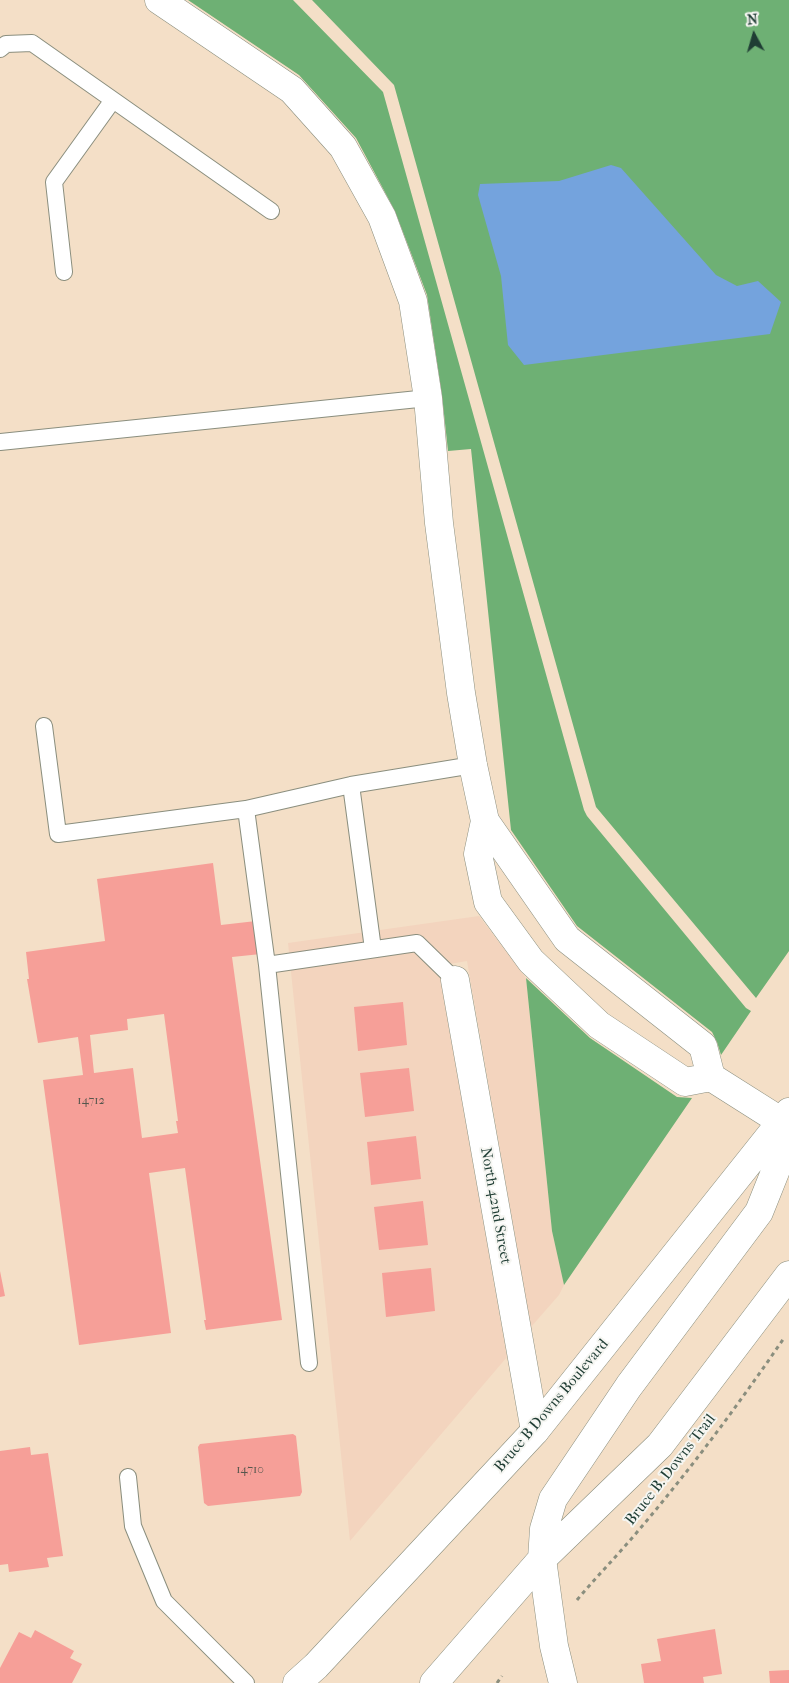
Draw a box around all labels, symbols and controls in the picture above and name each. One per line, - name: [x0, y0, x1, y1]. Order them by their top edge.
- north arrow: [729, 10, 779, 60]
- text: N: [746, 11, 759, 29]
- house number: 14712: [77, 1094, 105, 1108]
- street label: North 42nd Street: [476, 1146, 514, 1266]
- street label: Bruce B Downs Boulevard: [491, 1336, 613, 1476]
- street label: Bruce B. Downs Trail: [622, 1411, 720, 1529]
- house number: 14710: [236, 1463, 264, 1477]

